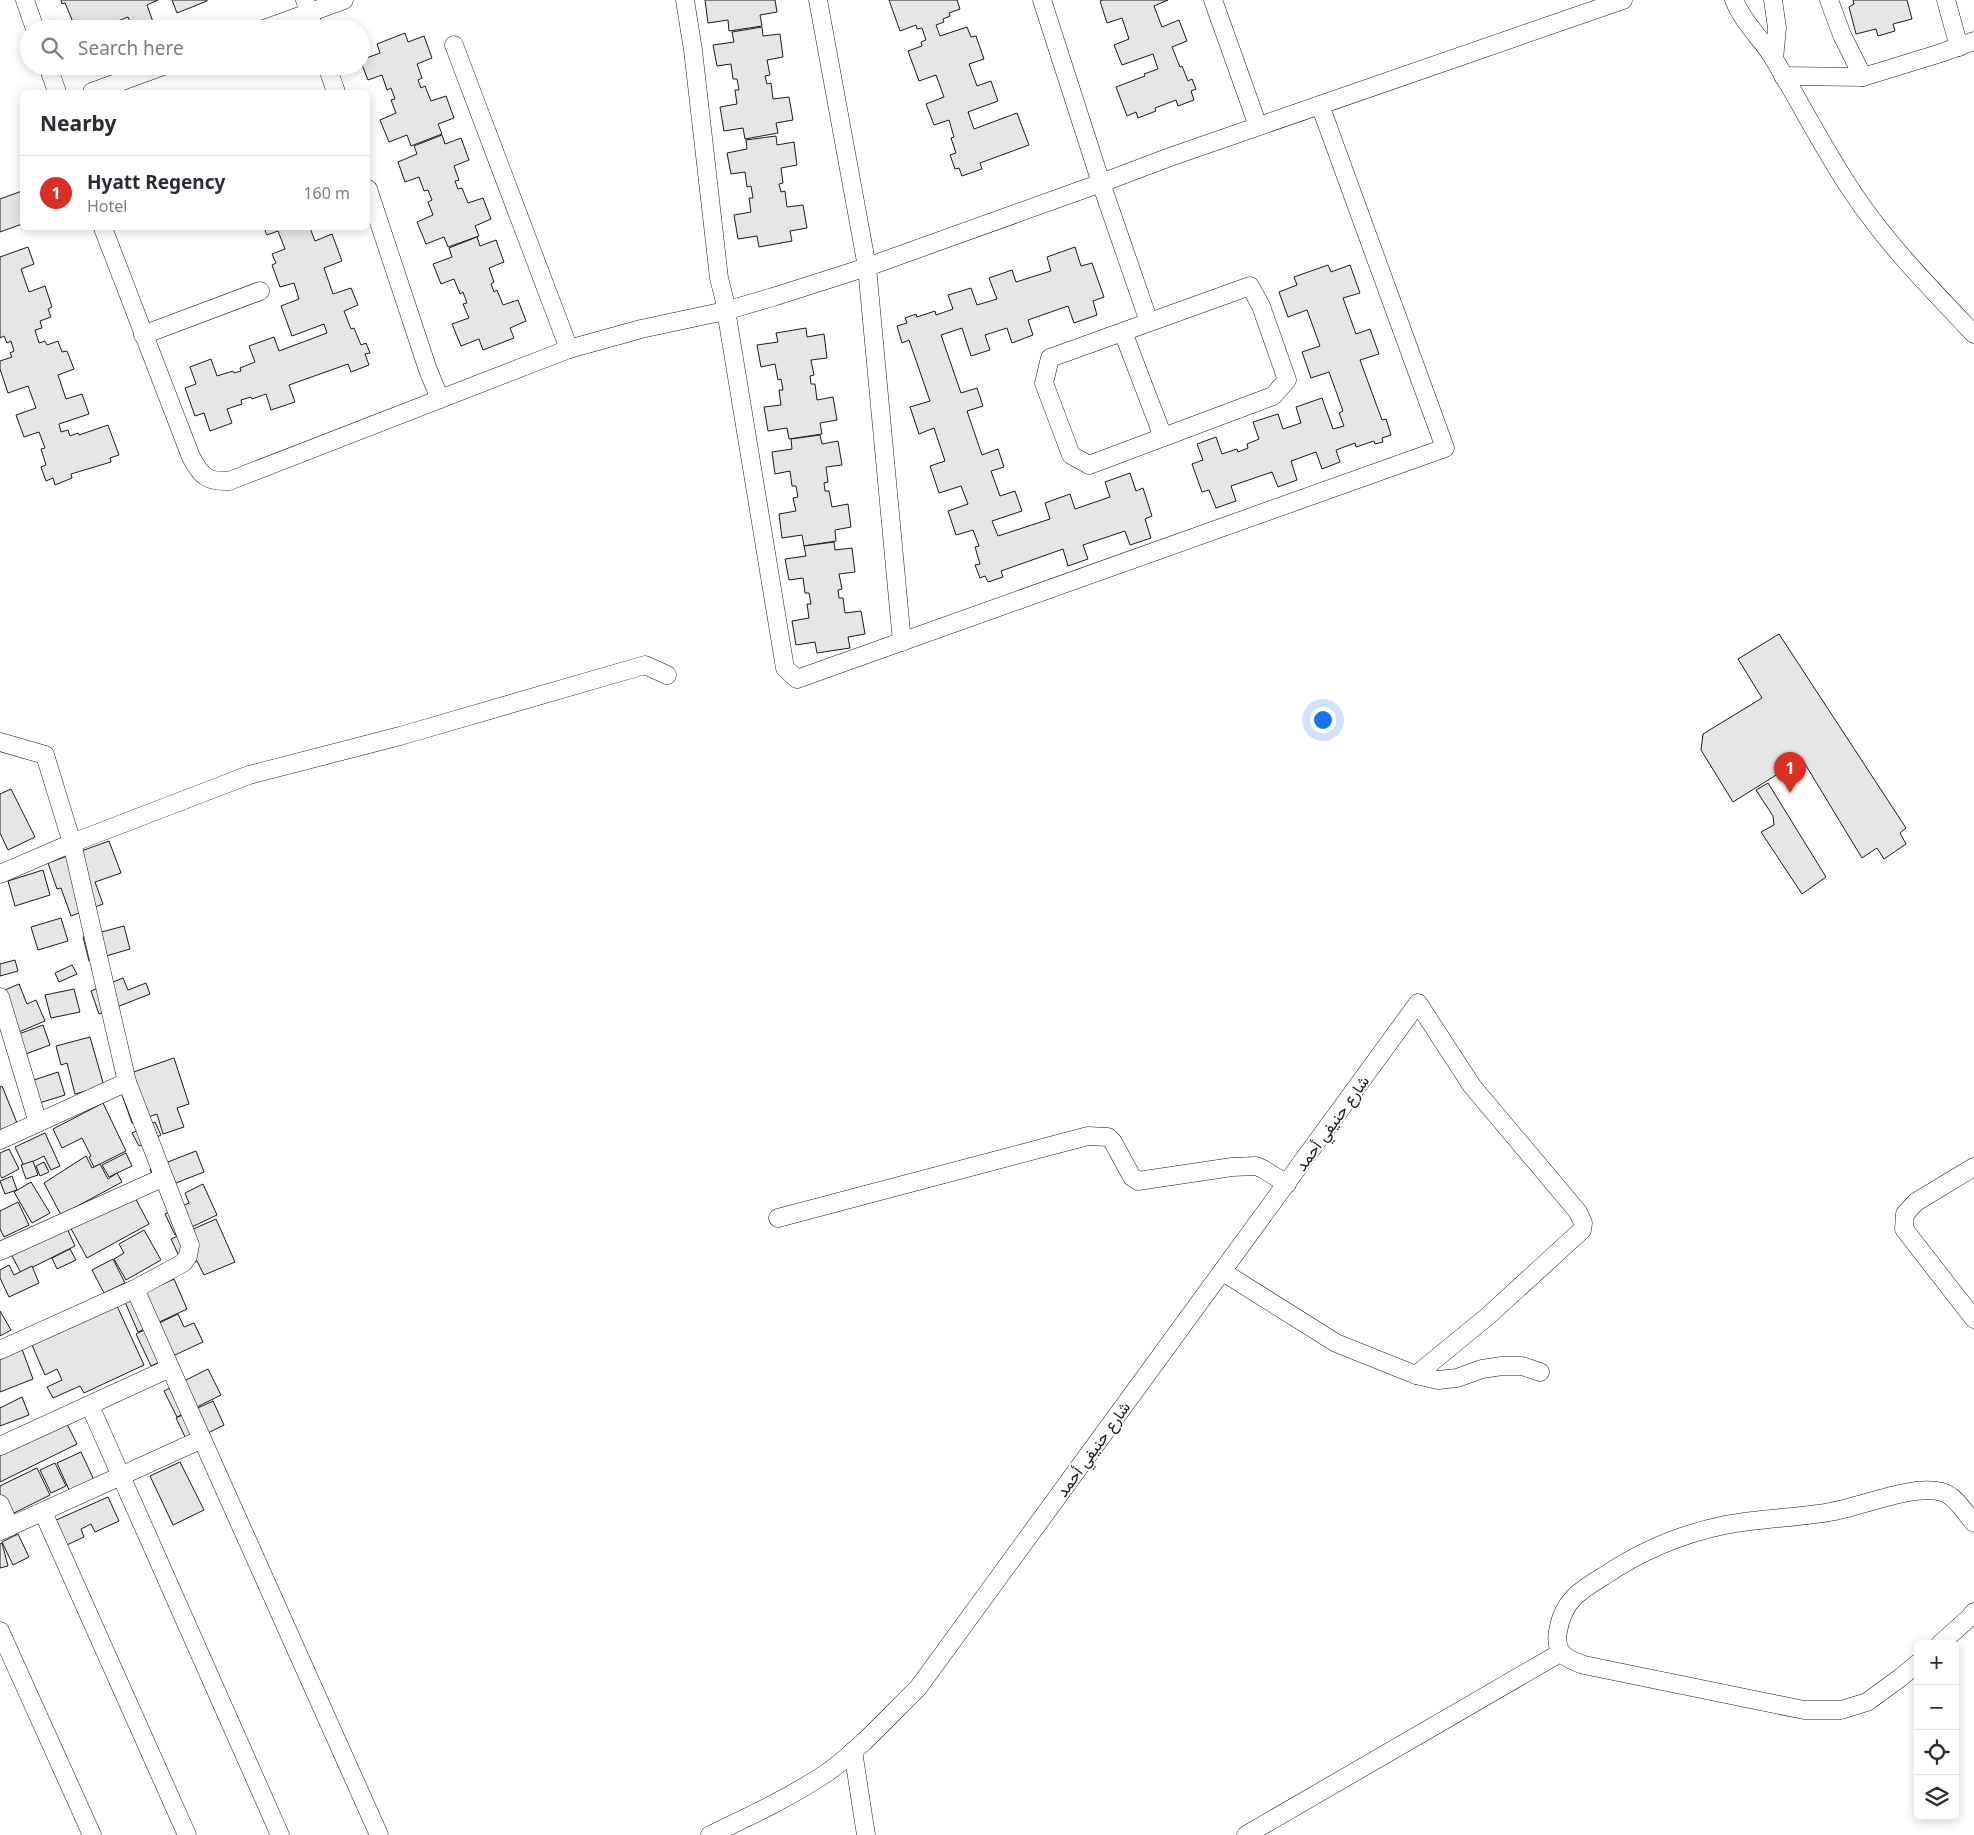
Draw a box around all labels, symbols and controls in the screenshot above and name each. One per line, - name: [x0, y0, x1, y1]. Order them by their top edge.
- search box: [20, 20, 370, 75]
- icon: search: [38, 34, 66, 62]
- text: Search here: [78, 35, 184, 61]
- text: Nearby: [40, 109, 116, 137]
- text: Hyatt Regency: [87, 169, 225, 195]
- text: 1: [51, 182, 61, 204]
- text: 160 m: [303, 182, 350, 204]
- text: Hotel: [87, 195, 127, 217]
- your location: [1310, 707, 1336, 733]
- pin: 1: [1774, 752, 1806, 793]
- street label: شارع حنيفي أحمد: [1290, 1071, 1376, 1177]
- street label: شارع حنيفي أحمد: [1051, 1397, 1137, 1503]
- map controls: [1914, 1640, 1959, 1820]
- button: +: [1914, 1640, 1959, 1685]
- button: −: [1914, 1685, 1959, 1730]
- button: locate: [1914, 1730, 1959, 1775]
- button: layers: [1914, 1775, 1959, 1820]

